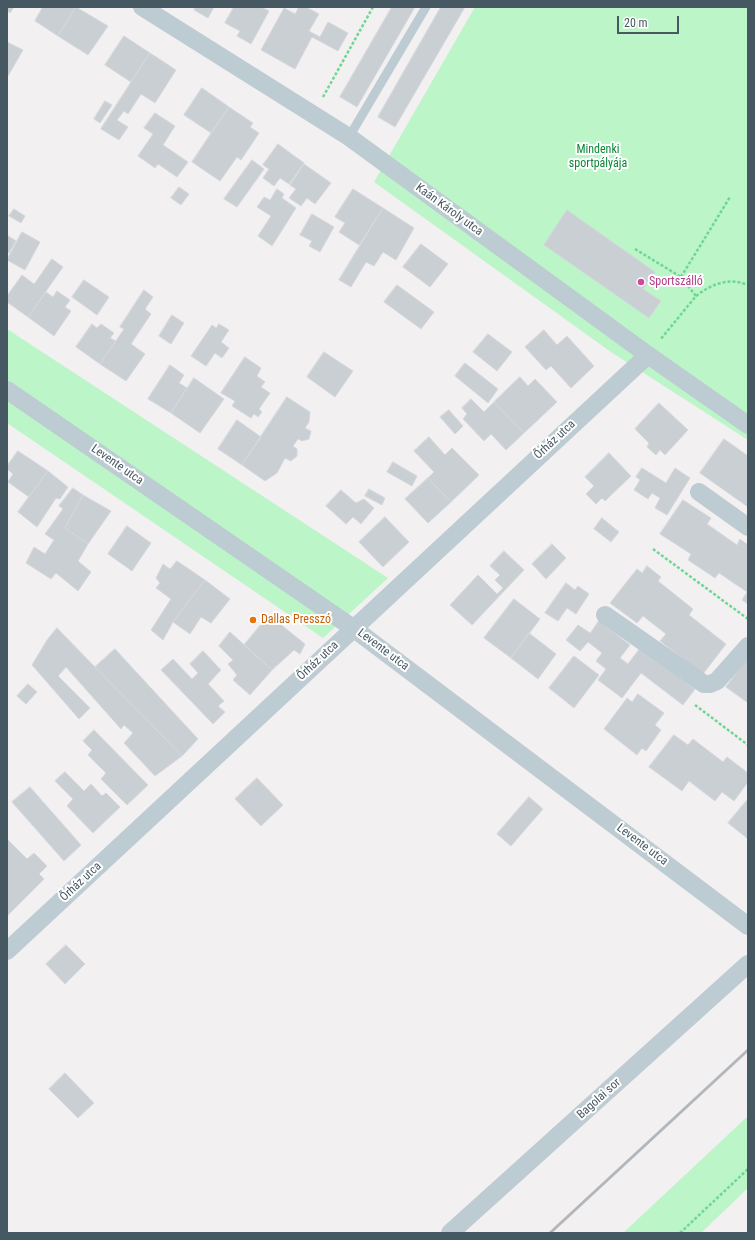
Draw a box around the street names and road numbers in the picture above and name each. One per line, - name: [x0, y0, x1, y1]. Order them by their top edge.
- street label: Kaán Károly utca: [413, 181, 485, 239]
- street label: Őrház utca: [531, 417, 579, 463]
- street label: Levente utca: [88, 442, 146, 488]
- street label: Levente utca: [355, 626, 411, 674]
- street label: Őrház utca: [294, 638, 342, 684]
- street label: Levente utca: [614, 821, 670, 869]
- street label: Őrház utca: [57, 859, 105, 905]
- street label: Bagolai sor: [574, 1076, 624, 1122]

